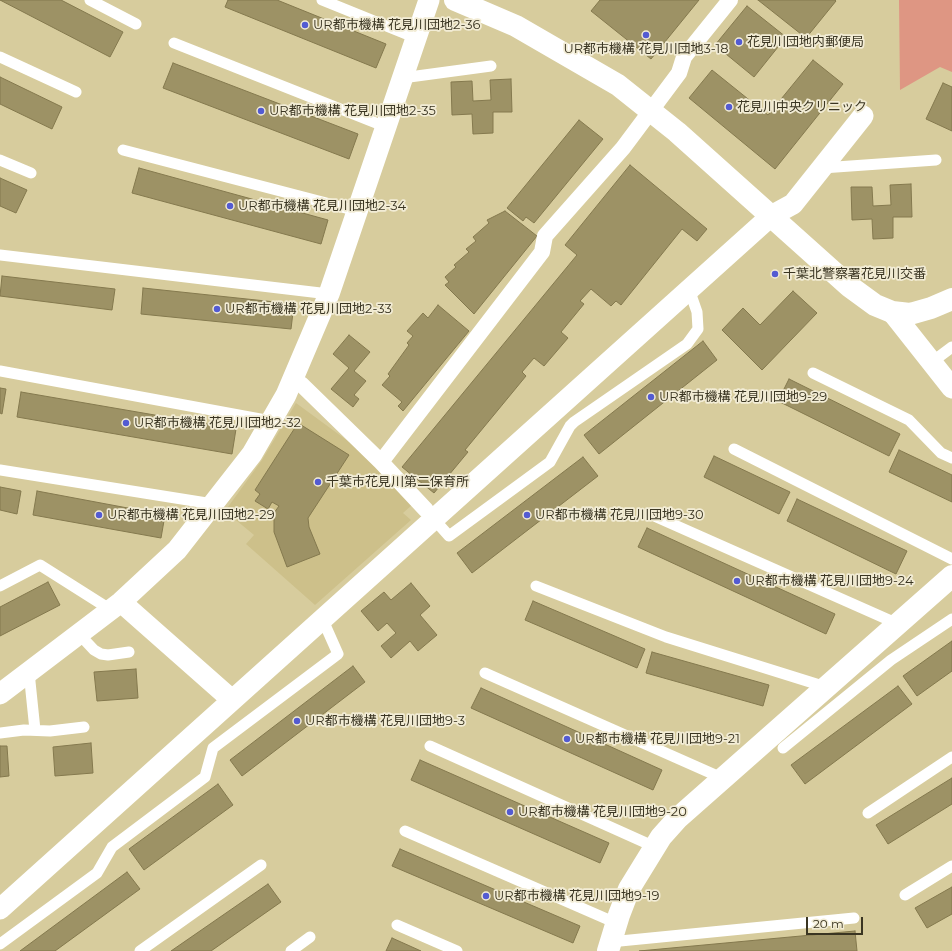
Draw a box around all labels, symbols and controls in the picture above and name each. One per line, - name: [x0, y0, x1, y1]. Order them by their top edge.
- place label: UR都市機構 花見川団地2-36: [313, 17, 480, 33]
- marker: UR都市機構 花見川団地2-36: [300, 20, 310, 30]
- marker: UR都市機構 花見川団地3-18: [641, 30, 651, 40]
- place label: 花見川団地内郵便局: [747, 34, 864, 50]
- marker: 花見川団地内郵便局: [734, 37, 744, 47]
- place label: UR都市機構 花見川団地3-18: [563, 41, 729, 57]
- place label: 花見川中央クリニック: [737, 99, 867, 115]
- marker: 花見川中央クリニック: [724, 102, 734, 112]
- place label: UR都市機構 花見川団地2-35: [269, 103, 436, 119]
- marker: UR都市機構 花見川団地2-35: [256, 106, 266, 116]
- place label: UR都市機構 花見川団地2-34: [238, 198, 406, 214]
- marker: UR都市機構 花見川団地2-34: [225, 201, 235, 211]
- place label: 千葉北警察署花見川交番: [783, 266, 926, 282]
- marker: 千葉北警察署花見川交番: [770, 269, 780, 279]
- place label: UR都市機構 花見川団地2-33: [225, 301, 392, 317]
- marker: UR都市機構 花見川団地2-33: [212, 304, 222, 314]
- place label: UR都市機構 花見川団地9-29: [659, 389, 827, 405]
- marker: UR都市機構 花見川団地9-29: [646, 392, 656, 402]
- place label: UR都市機構 花見川団地2-32: [134, 415, 301, 431]
- marker: UR都市機構 花見川団地2-32: [121, 418, 131, 428]
- place label: 千葉市花見川第二保育所: [326, 474, 469, 490]
- marker: 千葉市花見川第二保育所: [313, 477, 323, 487]
- place label: UR都市機構 花見川団地2-29: [107, 507, 275, 523]
- place label: UR都市機構 花見川団地9-30: [535, 507, 704, 523]
- marker: UR都市機構 花見川団地2-29: [94, 510, 104, 520]
- marker: UR都市機構 花見川団地9-30: [522, 510, 532, 520]
- place label: UR都市機構 花見川団地9-24: [745, 573, 914, 589]
- marker: UR都市機構 花見川団地9-24: [732, 576, 742, 586]
- place label: UR都市機構 花見川団地9-3: [305, 713, 465, 729]
- marker: UR都市機構 花見川団地9-3: [292, 716, 302, 726]
- place label: UR都市機構 花見川団地9-21: [575, 731, 740, 747]
- marker: UR都市機構 花見川団地9-21: [562, 734, 572, 744]
- place label: UR都市機構 花見川団地9-20: [518, 804, 687, 820]
- marker: UR都市機構 花見川団地9-20: [505, 807, 515, 817]
- place label: UR都市機構 花見川団地9-19: [494, 888, 659, 904]
- marker: UR都市機構 花見川団地9-19: [481, 891, 491, 901]
- scale bar: [808, 909, 865, 935]
- text: 20 m: [813, 916, 844, 931]

